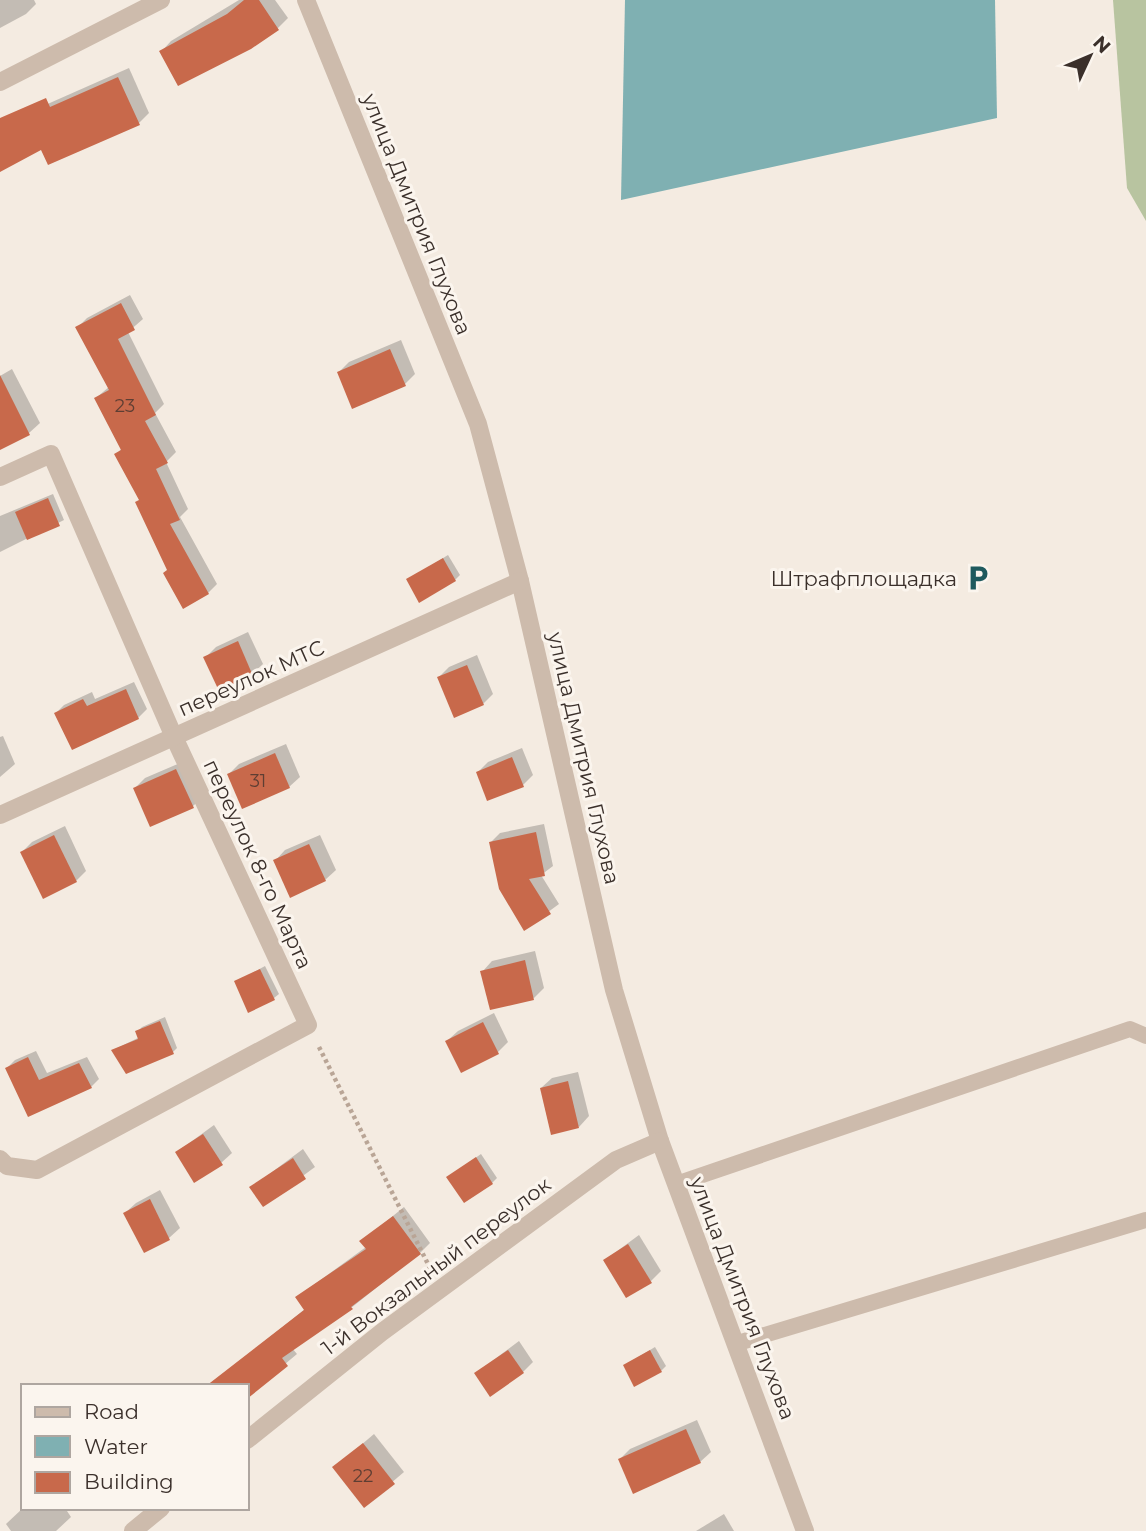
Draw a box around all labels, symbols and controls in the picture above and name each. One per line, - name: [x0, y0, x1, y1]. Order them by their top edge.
- north arrow: [1055, 21, 1125, 91]
- text: N: [1088, 31, 1115, 58]
- street label: улица Дмитрия Глухова: [357, 89, 477, 338]
- house number: 23: [115, 395, 135, 417]
- parking icon: Штрафплощадка: [963, 563, 993, 593]
- place label: Штрафплощадка: [771, 566, 957, 591]
- street label: улица Дмитрия Глухова: [543, 628, 625, 887]
- street label: переулок МТС: [174, 635, 328, 721]
- street label: переулок 8-го Марта: [198, 755, 318, 973]
- house number: 31: [250, 770, 266, 792]
- street label: 1-й Вокзальный переулок: [317, 1172, 555, 1360]
- street label: улица Дмитрия Глухова: [685, 1172, 801, 1423]
- legend: [21, 1384, 248, 1510]
- text: Road: [84, 1399, 139, 1424]
- text: Water: [84, 1434, 148, 1459]
- house number: 22: [353, 1465, 373, 1487]
- text: Building: [84, 1469, 174, 1494]

